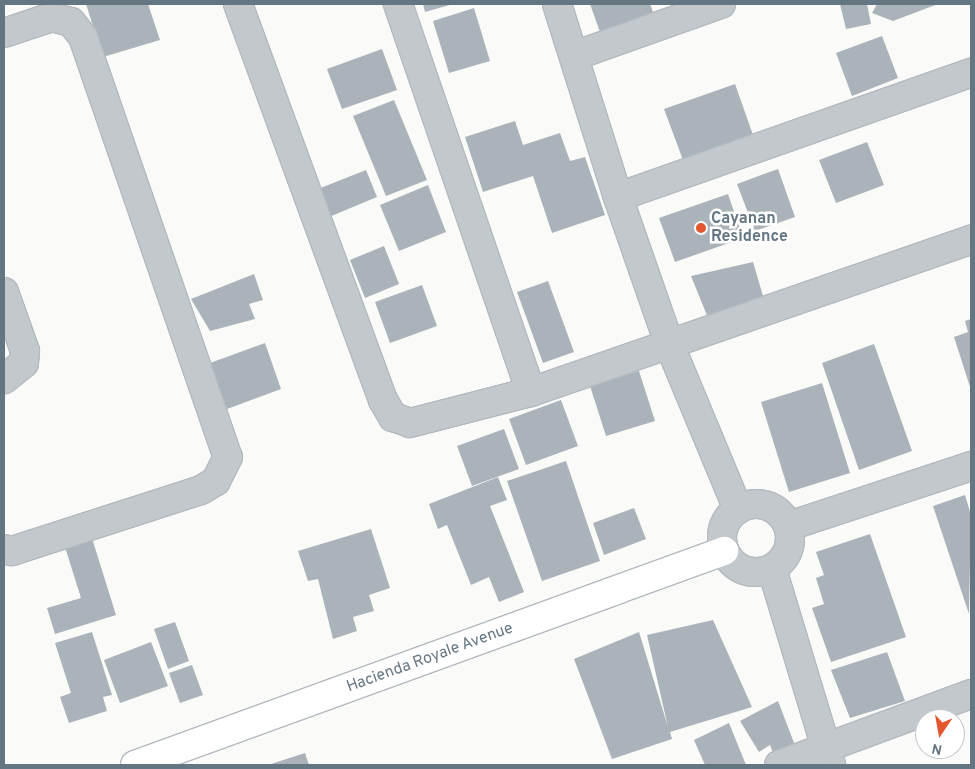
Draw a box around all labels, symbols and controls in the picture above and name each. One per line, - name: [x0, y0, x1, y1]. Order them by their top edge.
- place label: Cayanan Residence: [711, 209, 788, 247]
- marker: Cayanan Residence: [695, 222, 707, 234]
- street label: Hacienda Royale Avenue: [344, 619, 516, 697]
- north arrow: [915, 709, 965, 759]
- text: N: [930, 739, 944, 758]

